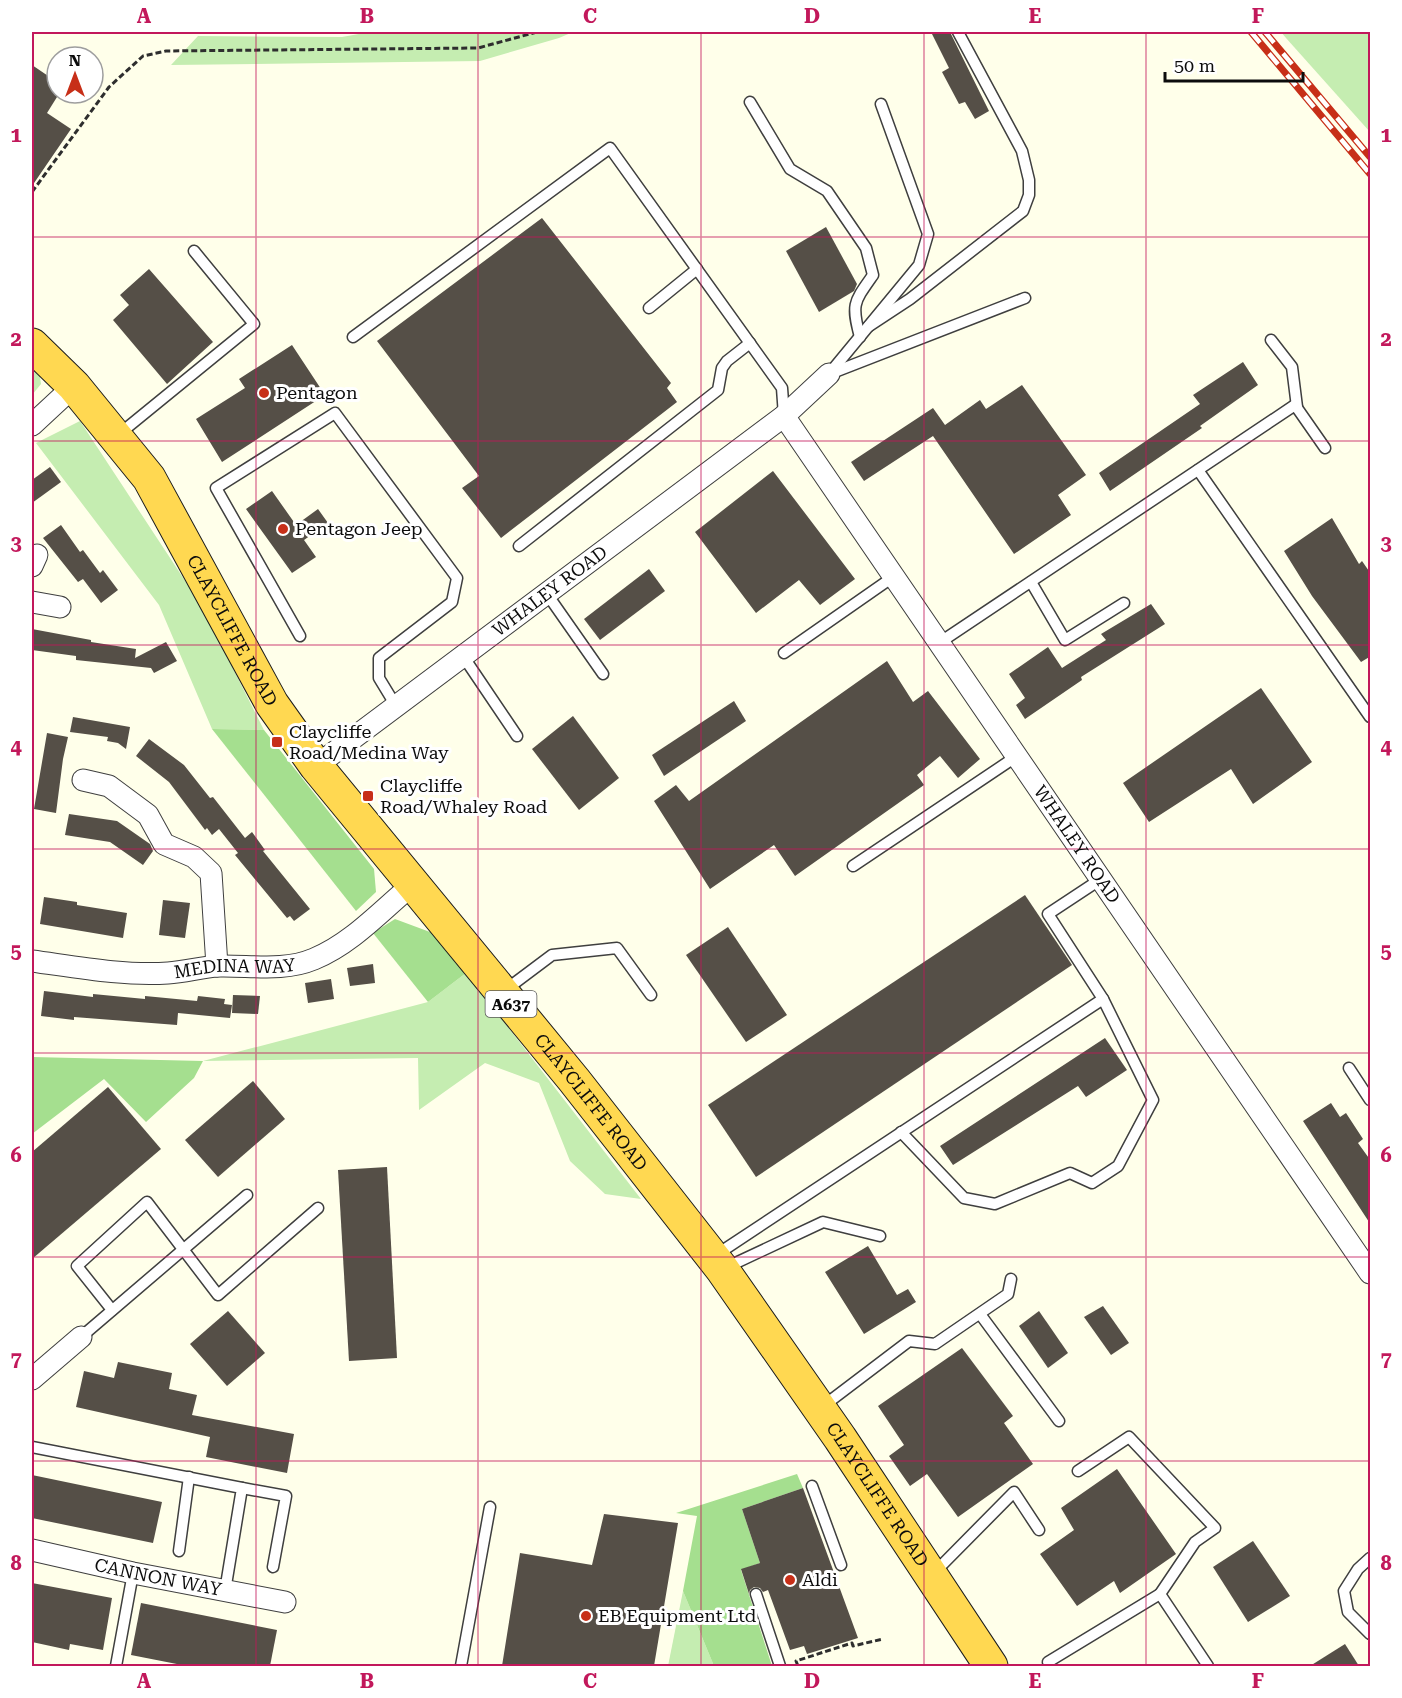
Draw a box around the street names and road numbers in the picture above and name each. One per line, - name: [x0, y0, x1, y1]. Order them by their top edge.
- street label: WHALEY ROAD: [488, 541, 611, 640]
- street label: CLAYCLIFFE ROAD: [183, 551, 282, 709]
- street label: WHALEY ROAD: [1030, 781, 1125, 907]
- street label: MEDINA WAY: [172, 954, 298, 983]
- road number: A637: [486, 991, 536, 1017]
- street label: CLAYCLIFFE ROAD: [530, 1029, 652, 1175]
- street label: CLAYCLIFFE ROAD: [822, 1418, 933, 1570]
- street label: CANNON WAY: [93, 1554, 224, 1600]

